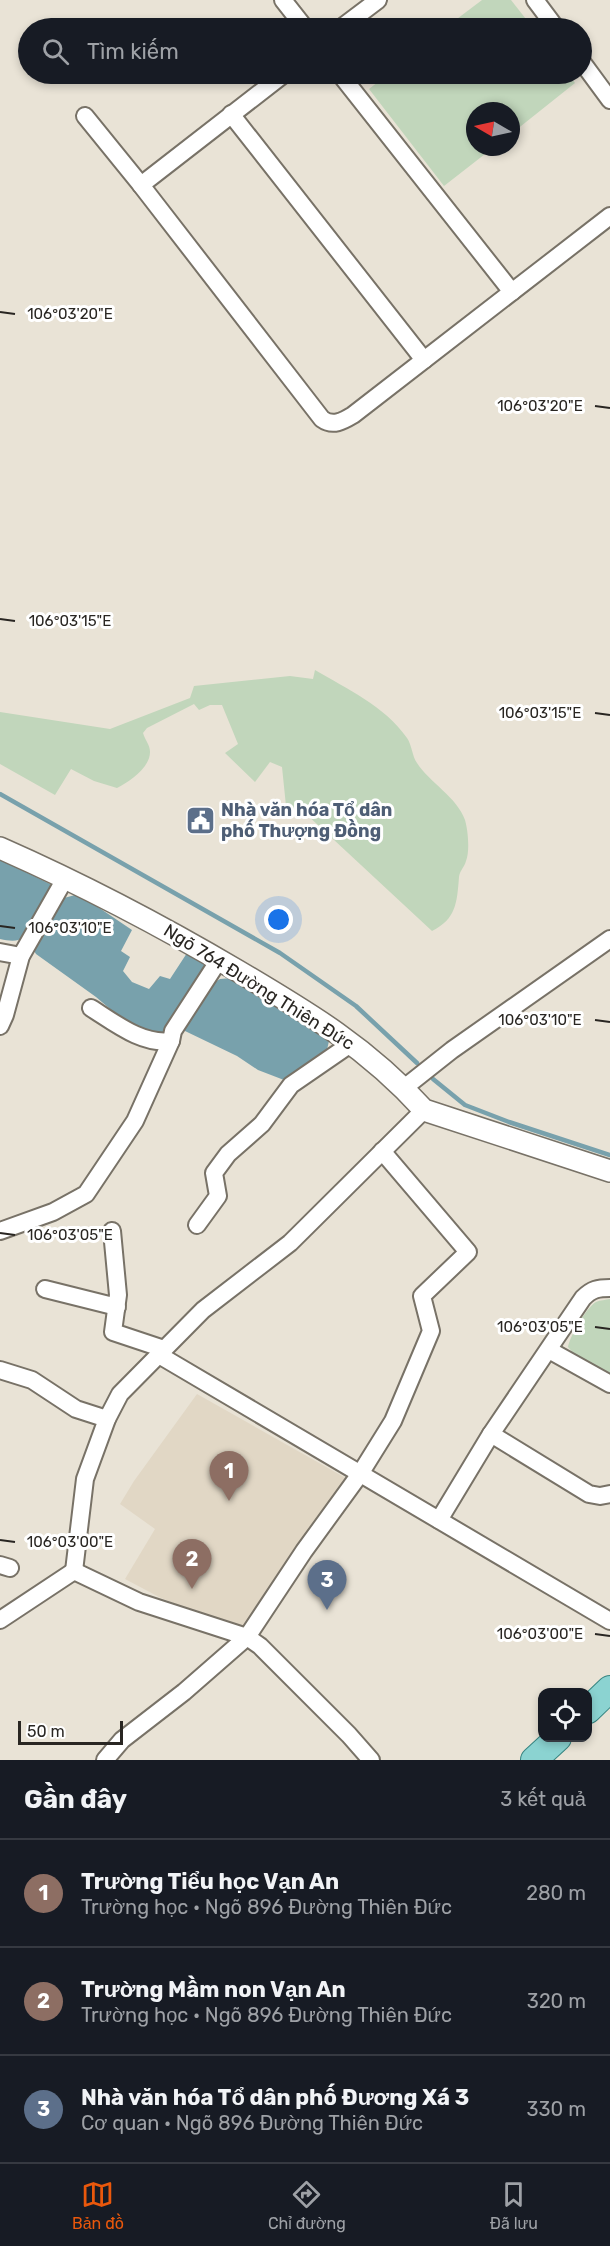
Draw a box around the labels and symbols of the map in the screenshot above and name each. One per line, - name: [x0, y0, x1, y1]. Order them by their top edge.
- north arrow: [466, 102, 520, 156]
- text: 106°03'20"E: [27, 305, 113, 323]
- text: 106°03'20"E: [497, 397, 583, 415]
- text: 106°03'15"E: [29, 612, 111, 630]
- text: 106°03'15"E: [499, 704, 581, 722]
- place label: Nhà văn hóa Tổ dân phố Thượng Đồng: [221, 799, 392, 842]
- public building icon: Nhà văn hóa Tổ dân phố Thượng Đồng: [184, 804, 216, 836]
- your location: [264, 905, 293, 934]
- text: 106°03'10"E: [28, 919, 112, 937]
- street label: Ngõ 764 Đường Thiên Đức: [160, 919, 358, 1055]
- text: 106°03'10"E: [498, 1011, 582, 1029]
- text: 106°03'05"E: [27, 1226, 113, 1244]
- text: 106°03'05"E: [497, 1318, 583, 1336]
- pin: 1: [210, 1452, 248, 1501]
- text: 106°03'00"E: [27, 1533, 113, 1551]
- pin: 2: [172, 1540, 212, 1589]
- pin: 3: [308, 1560, 346, 1610]
- text: 106°03'00"E: [497, 1625, 583, 1643]
- scale bar: [18, 1718, 123, 1746]

